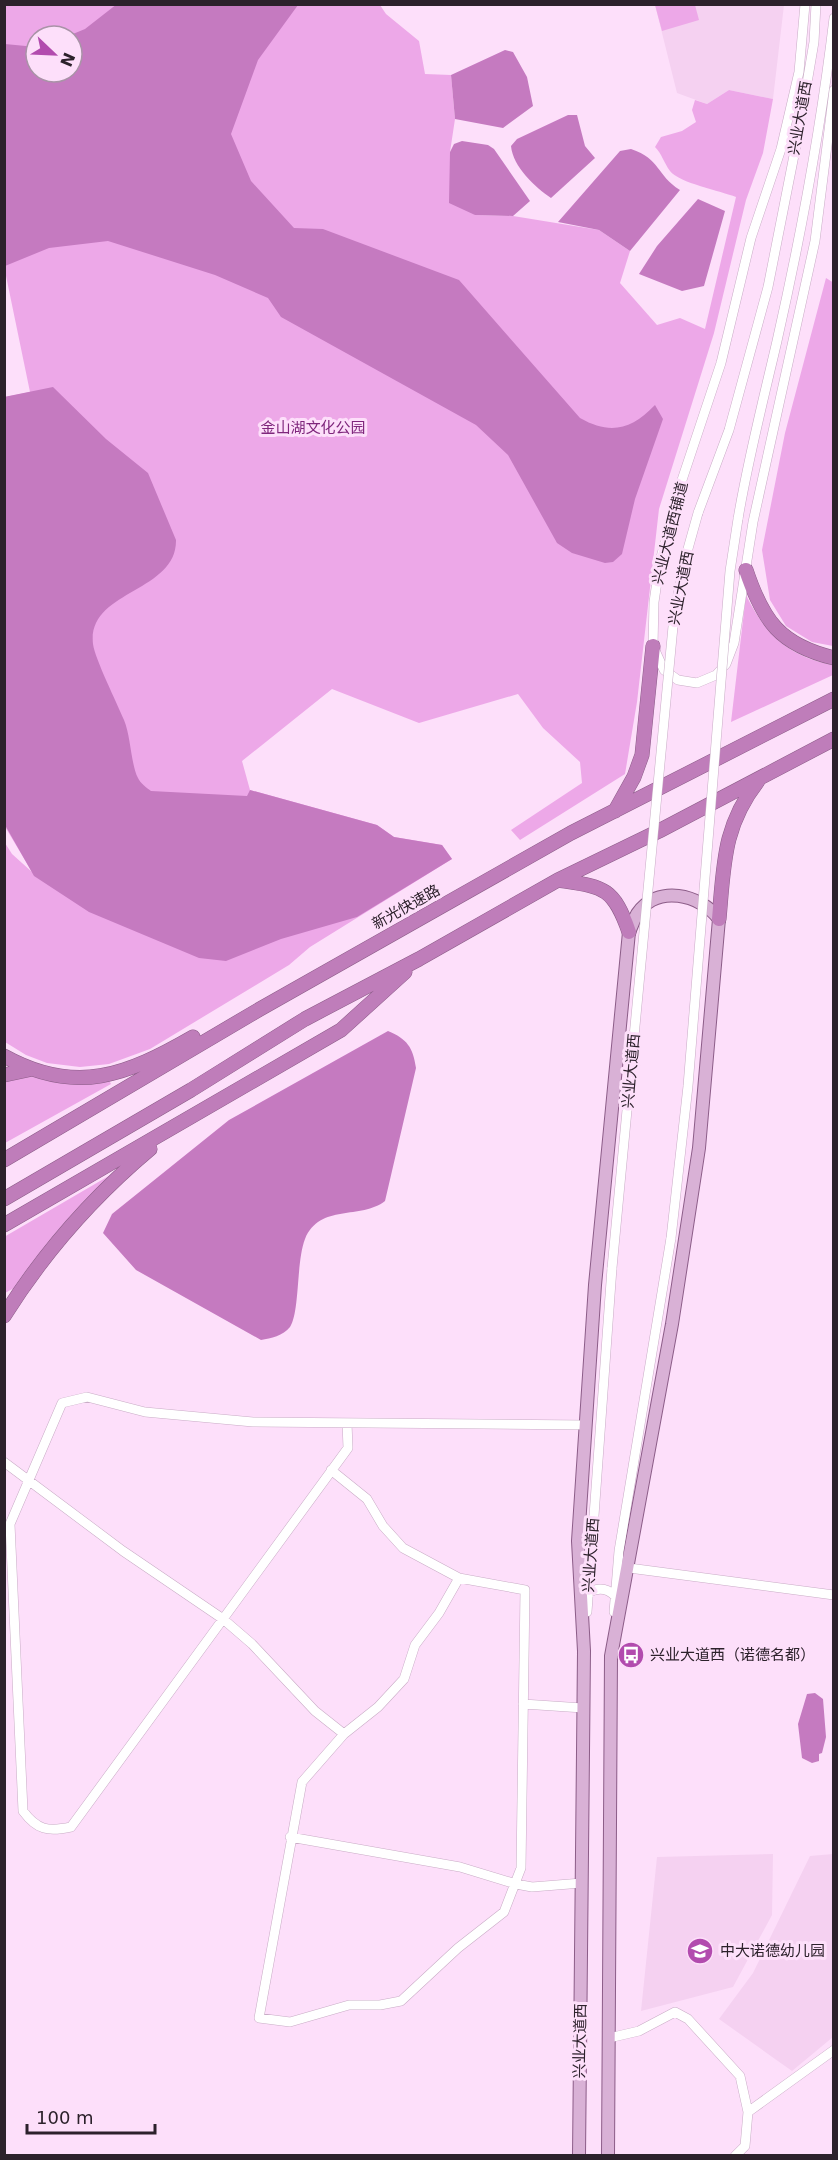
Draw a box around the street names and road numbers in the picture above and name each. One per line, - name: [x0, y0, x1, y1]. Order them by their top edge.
- street label: 兴业大道西: [785, 79, 815, 157]
- street label: 兴业大道西铺道: [649, 480, 691, 586]
- street label: 兴业大道西: [665, 549, 697, 627]
- street label: 新光快速路: [369, 881, 443, 933]
- street label: 兴业大道西: [619, 1033, 643, 1109]
- street label: 兴业大道西: [579, 1517, 603, 1593]
- street label: 兴业大道西: [570, 2003, 590, 2079]

